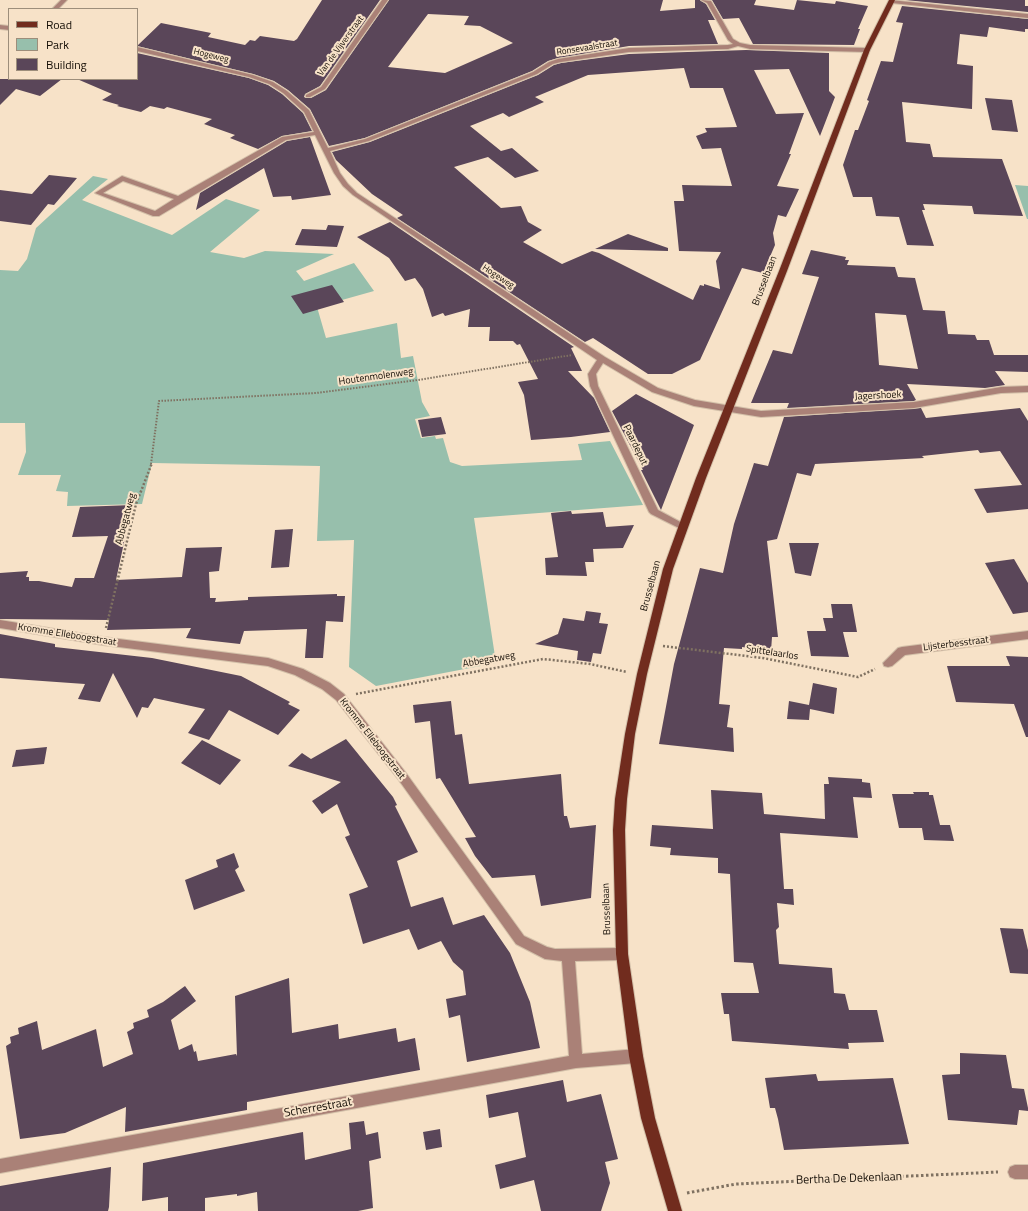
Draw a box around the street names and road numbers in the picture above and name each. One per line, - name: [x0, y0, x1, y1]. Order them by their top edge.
- street label: Van de Vijverstraat: [316, 14, 366, 78]
- street label: Ronsevaalstraat: [556, 38, 618, 58]
- street label: Hogeweg: [192, 46, 230, 66]
- street label: Brusselbaan: [750, 254, 780, 308]
- street label: Hogeweg: [480, 263, 516, 291]
- street label: Houtenmolenweg: [338, 366, 414, 388]
- street label: Jagershoek: [854, 389, 902, 403]
- street label: Paardeput: [620, 423, 650, 467]
- street label: Abbegatweg: [113, 492, 139, 546]
- street label: Brusselbaan: [638, 559, 664, 613]
- street label: Kromme Elleboogstraat: [17, 621, 117, 649]
- street label: Lijsterbesstraat: [923, 634, 989, 654]
- street label: Spittelaarlos: [745, 643, 799, 663]
- street label: Abbegatweg: [462, 649, 516, 671]
- street label: Kromme Elleboogstraat: [337, 696, 407, 782]
- street label: Brusselbaan: [600, 883, 614, 935]
- street label: Scherrestraat: [283, 1095, 353, 1121]
- street label: Bertha De Dekenlaan: [796, 1170, 902, 1188]

